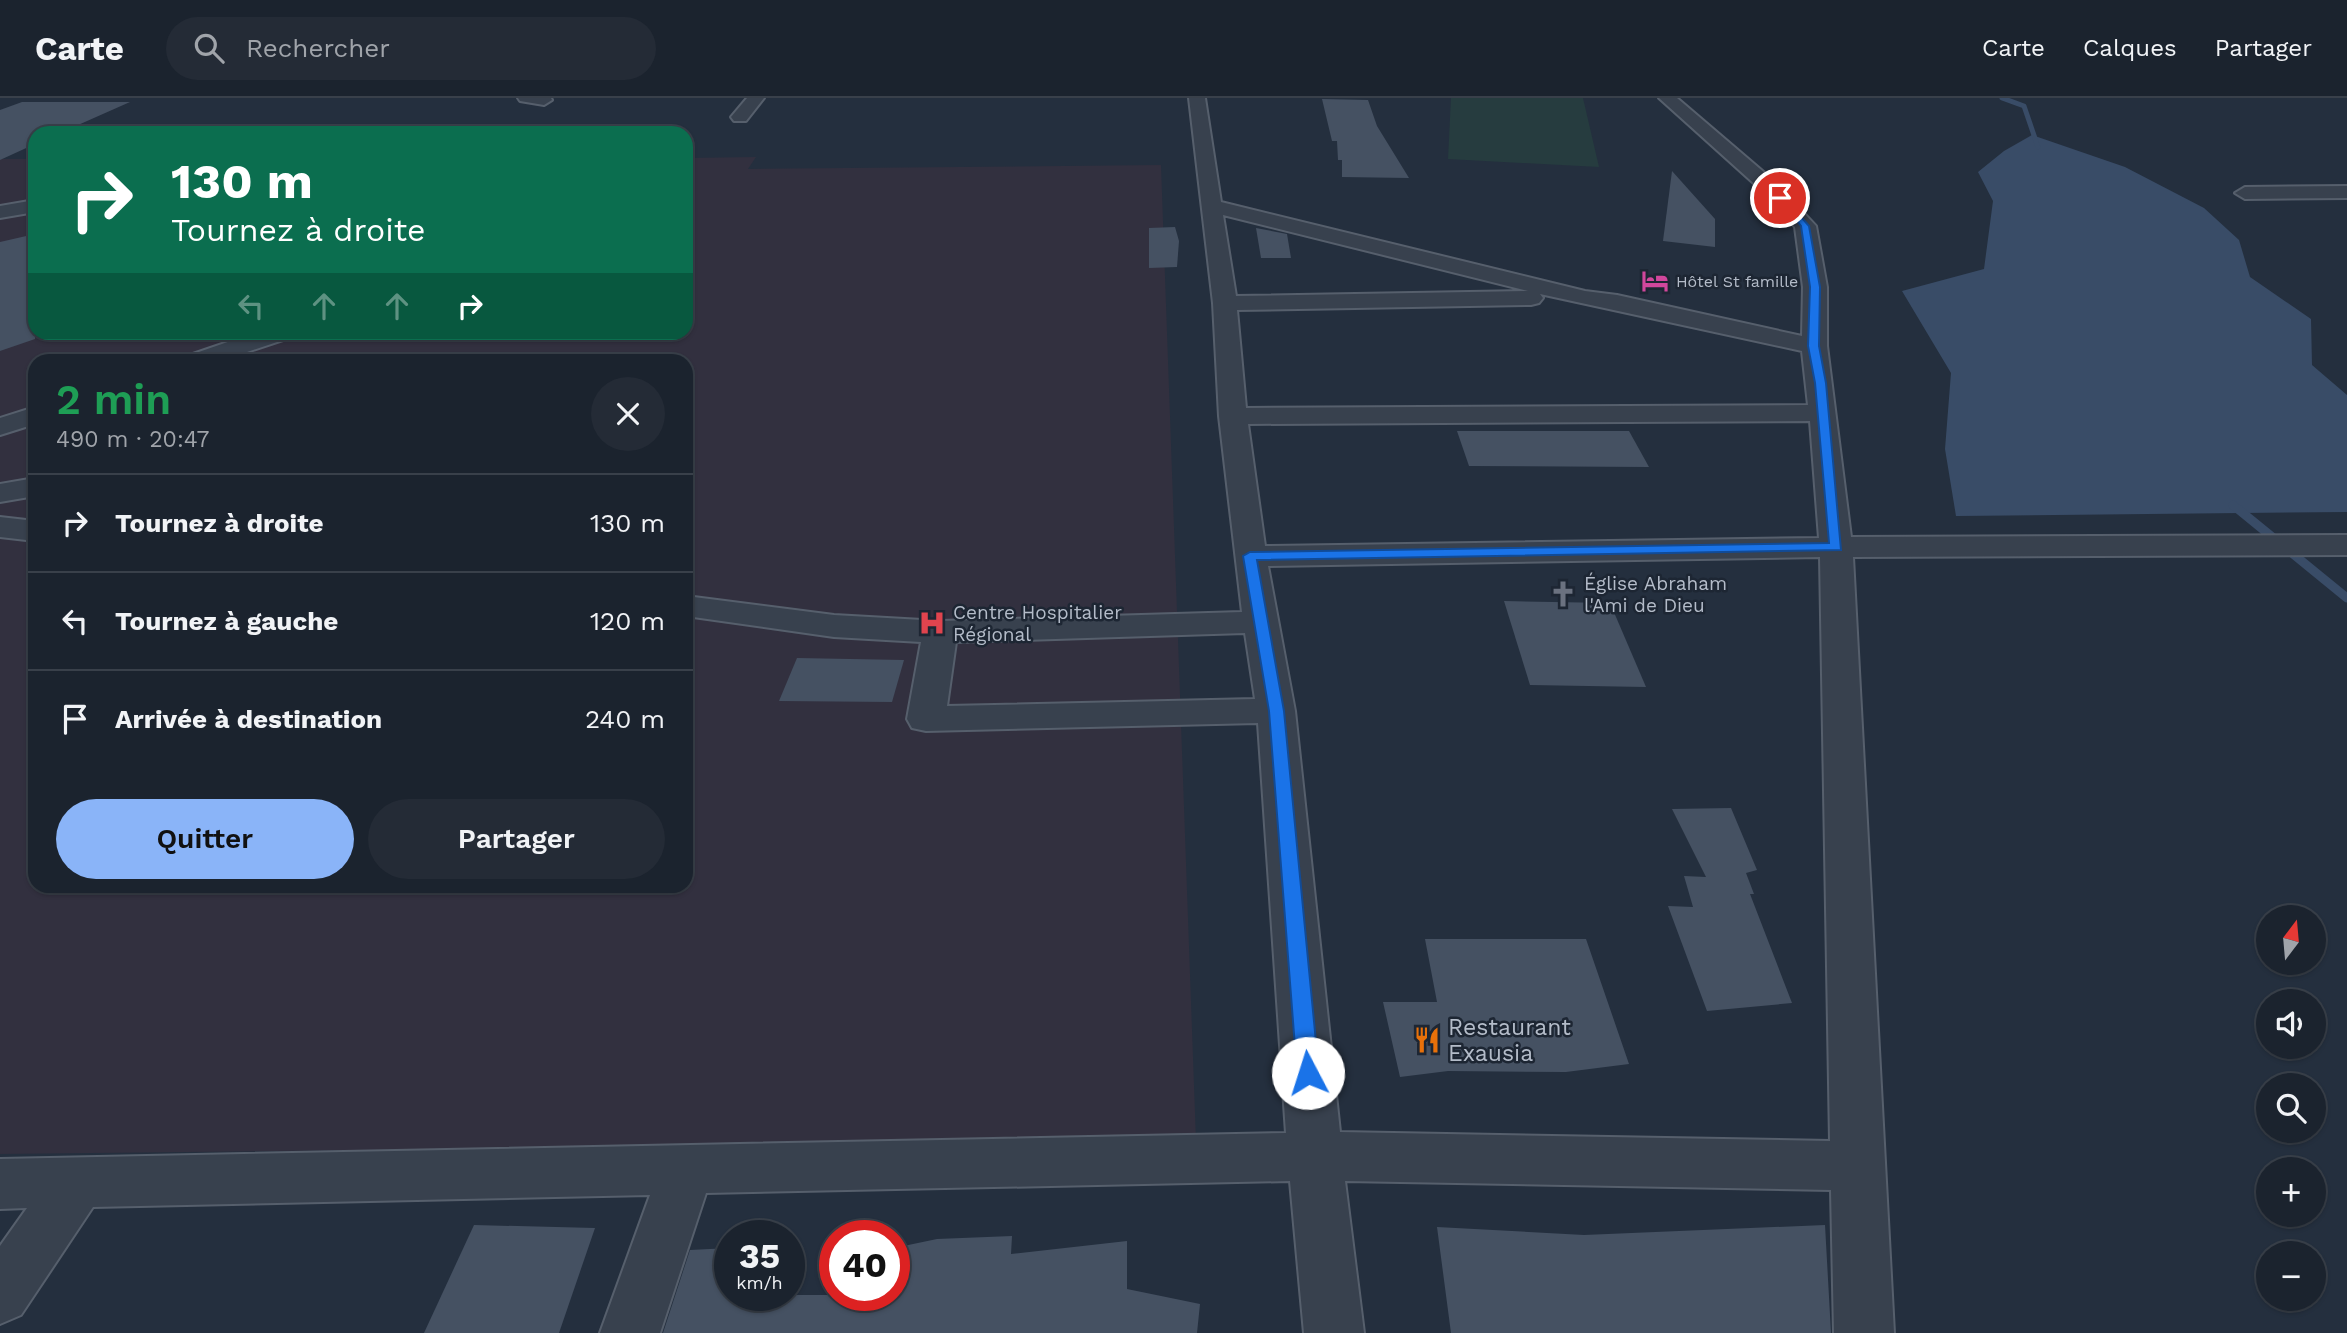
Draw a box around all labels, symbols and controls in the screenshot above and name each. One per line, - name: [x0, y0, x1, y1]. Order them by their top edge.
- search box: [166, 17, 656, 80]
- text: Carte: [35, 29, 124, 68]
- icon: search: [190, 29, 228, 67]
- text: Rechercher: [246, 33, 390, 63]
- text: Carte: [1982, 34, 2045, 62]
- text: Calques: [2083, 34, 2177, 62]
- text: Partager: [2215, 34, 2312, 62]
- text: 130 m: [171, 152, 313, 210]
- icon: right: [56, 154, 147, 245]
- pin: [1750, 168, 1810, 228]
- icon: arrive: [1761, 179, 1799, 217]
- text: Tournez à droite: [171, 211, 426, 249]
- hotel icon: Hôtel St famille: [1640, 266, 1670, 296]
- place label: Hôtel St famille: [1676, 272, 1798, 291]
- icon: left: [232, 287, 270, 325]
- icon: ahead: [305, 287, 343, 325]
- icon: ahead: [378, 287, 416, 325]
- icon: right: [451, 287, 489, 325]
- text: 2 min: [56, 375, 171, 424]
- button: close: [591, 377, 665, 451]
- text: 490 m · 20:47: [56, 426, 210, 453]
- icon: right: [56, 504, 94, 542]
- text: Tournez à droite: [115, 508, 324, 538]
- text: 130 m: [590, 508, 665, 538]
- place label: Église Abraham l'Ami de Dieu: [1584, 572, 1727, 617]
- church icon: Église Abraham l'Ami de Dieu: [1548, 579, 1578, 609]
- place label: Centre Hospitalier Régional: [953, 601, 1122, 646]
- icon: left: [56, 602, 94, 640]
- text: Tournez à gauche: [115, 606, 338, 636]
- text: 120 m: [590, 606, 665, 636]
- hospital icon: Centre Hospitalier Régional: [917, 608, 947, 638]
- icon: arrive: [56, 700, 94, 738]
- text: Arrivée à destination: [115, 704, 382, 734]
- text: 240 m: [585, 704, 665, 734]
- button: Quitter: [56, 799, 354, 879]
- button: Partager: [368, 799, 665, 879]
- north arrow: [2256, 905, 2326, 975]
- map controls: [2256, 905, 2326, 1311]
- button: sound: [2256, 989, 2326, 1059]
- place label: Restaurant Exausia: [1448, 1014, 1571, 1067]
- restaurant icon: Restaurant Exausia: [1412, 1025, 1442, 1055]
- position arrow: [1271, 1036, 1345, 1110]
- button: search: [2256, 1073, 2326, 1143]
- button: +: [2256, 1157, 2326, 1227]
- speed limit sign: 40: [819, 1220, 910, 1311]
- text: 35: [739, 1235, 780, 1277]
- button: −: [2256, 1241, 2326, 1311]
- text: km/h: [736, 1272, 783, 1293]

